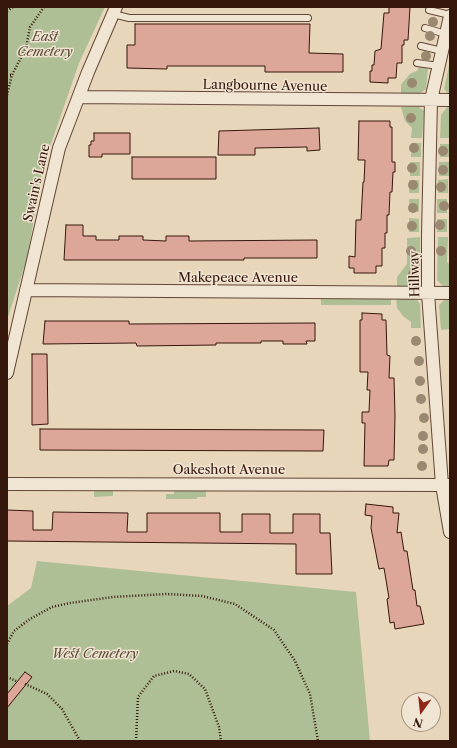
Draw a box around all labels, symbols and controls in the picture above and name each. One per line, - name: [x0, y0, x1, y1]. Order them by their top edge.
- park label: East Cemetery: [17, 29, 73, 60]
- street label: Langbourne Avenue: [202, 77, 328, 95]
- street label: Swain's Lane: [20, 143, 54, 223]
- street label: Hillway: [407, 250, 423, 298]
- street label: Makepeace Avenue: [178, 270, 298, 286]
- street label: Oakeshott Avenue: [173, 462, 285, 478]
- park label: West Cemetery: [52, 646, 138, 662]
- north arrow: [401, 692, 441, 732]
- text: N: [412, 715, 425, 731]

